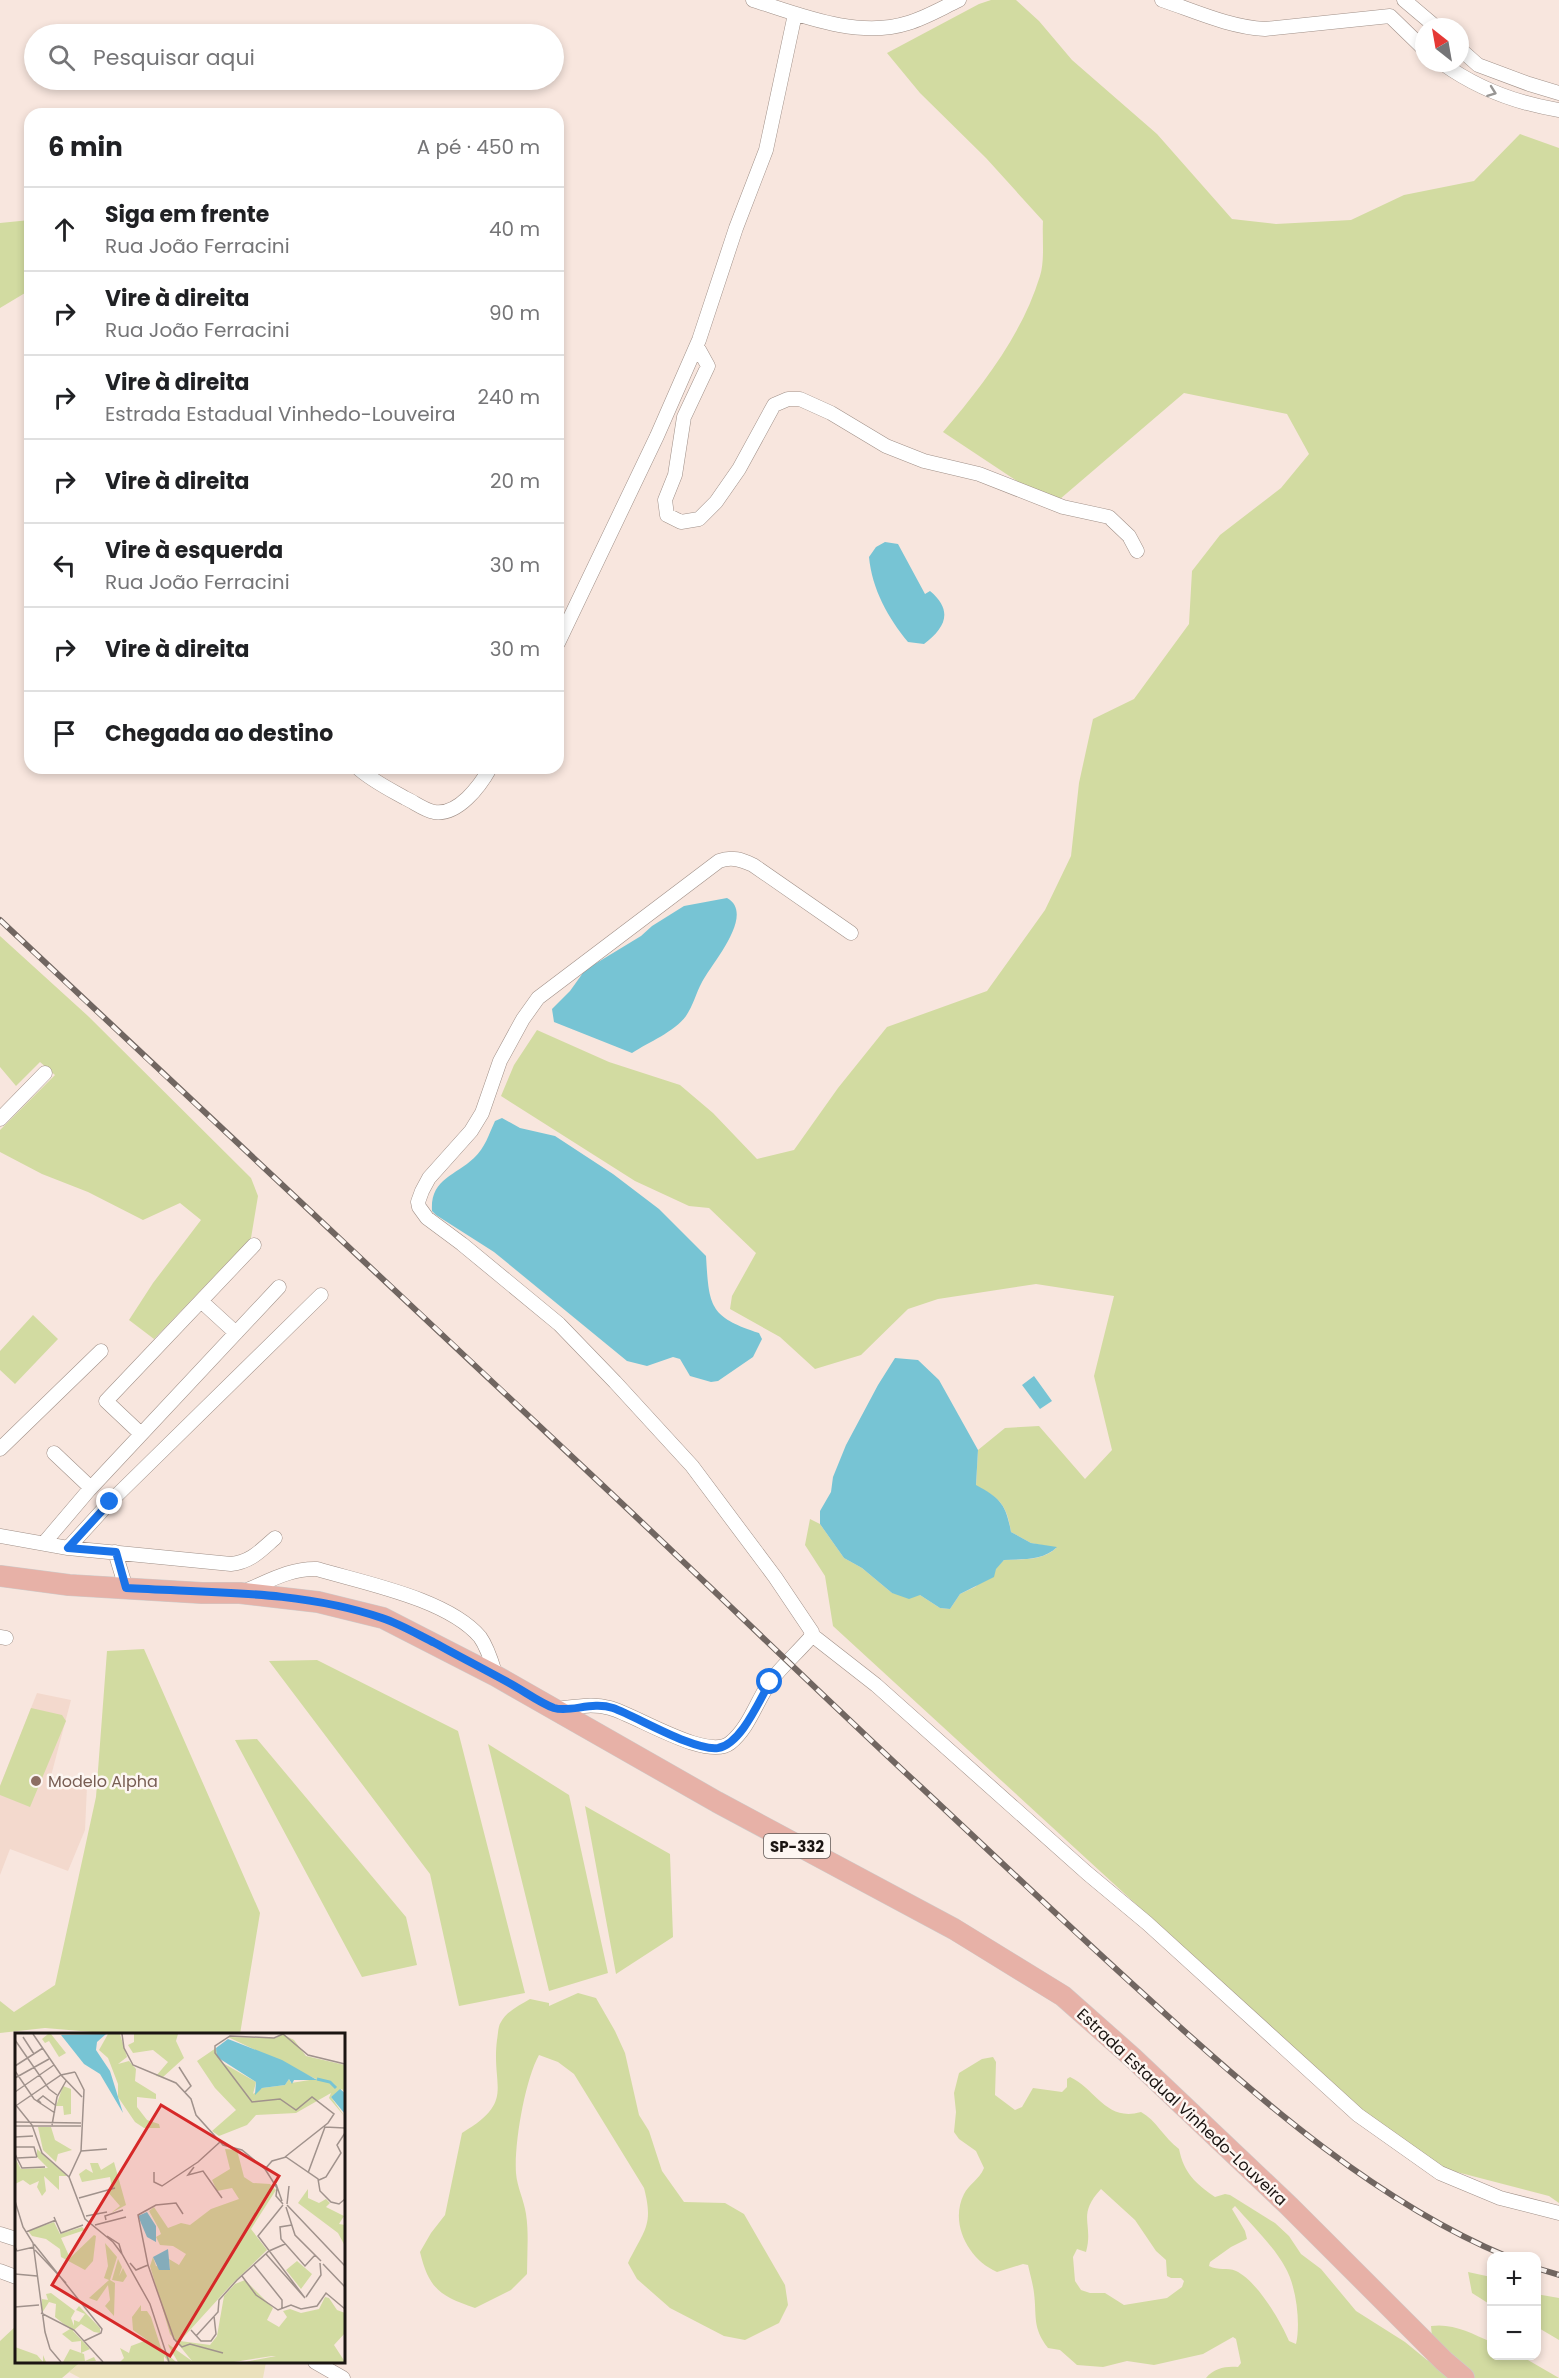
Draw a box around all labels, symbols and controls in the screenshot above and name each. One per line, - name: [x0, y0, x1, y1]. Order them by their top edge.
- north arrow: [1415, 18, 1469, 72]
- search box: [24, 24, 564, 90]
- icon: search: [45, 41, 78, 74]
- text: Pesquisar aqui: [93, 42, 255, 73]
- one-way arrow: [1487, 85, 1497, 98]
- text: 6 min: [48, 129, 123, 165]
- text: A pé · 450 m: [417, 133, 540, 161]
- text: Siga em frente: [105, 199, 269, 230]
- icon: ahead: [48, 213, 81, 246]
- text: 40 m: [489, 215, 540, 243]
- text: Rua João Ferracini: [105, 232, 290, 260]
- text: Vire à direita: [105, 283, 250, 314]
- icon: right: [48, 297, 81, 330]
- text: 90 m: [489, 299, 540, 327]
- text: Rua João Ferracini: [105, 316, 290, 344]
- text: Vire à direita: [105, 367, 250, 398]
- icon: right: [48, 381, 81, 414]
- text: 240 m: [477, 383, 540, 411]
- text: Estrada Estadual Vinhedo-Louveira: [105, 400, 455, 428]
- icon: right: [48, 465, 81, 498]
- text: Vire à direita: [105, 466, 250, 497]
- text: 20 m: [490, 467, 540, 495]
- text: Vire à esquerda: [105, 535, 283, 566]
- icon: left: [48, 549, 81, 582]
- text: 30 m: [490, 551, 540, 579]
- text: Rua João Ferracini: [105, 568, 290, 596]
- icon: right: [48, 633, 81, 666]
- text: Vire à direita: [105, 634, 250, 665]
- text: 30 m: [490, 635, 540, 663]
- icon: arrive: [48, 717, 81, 750]
- text: Chegada ao destino: [105, 718, 333, 749]
- route end: [96, 1488, 122, 1514]
- route start: [756, 1668, 782, 1694]
- place label: Modelo Alpha: [48, 1770, 158, 1793]
- marker: Modelo Alpha: [29, 1774, 43, 1788]
- road number: SP-332: [764, 1834, 830, 1858]
- street label: Estrada Estadual Vinhedo-Louveira: [1072, 2003, 1292, 2211]
- inset map: [15, 2033, 345, 2363]
- map controls: [1487, 2252, 1541, 2360]
- button: +: [1487, 2252, 1541, 2306]
- button: −: [1487, 2306, 1541, 2360]

